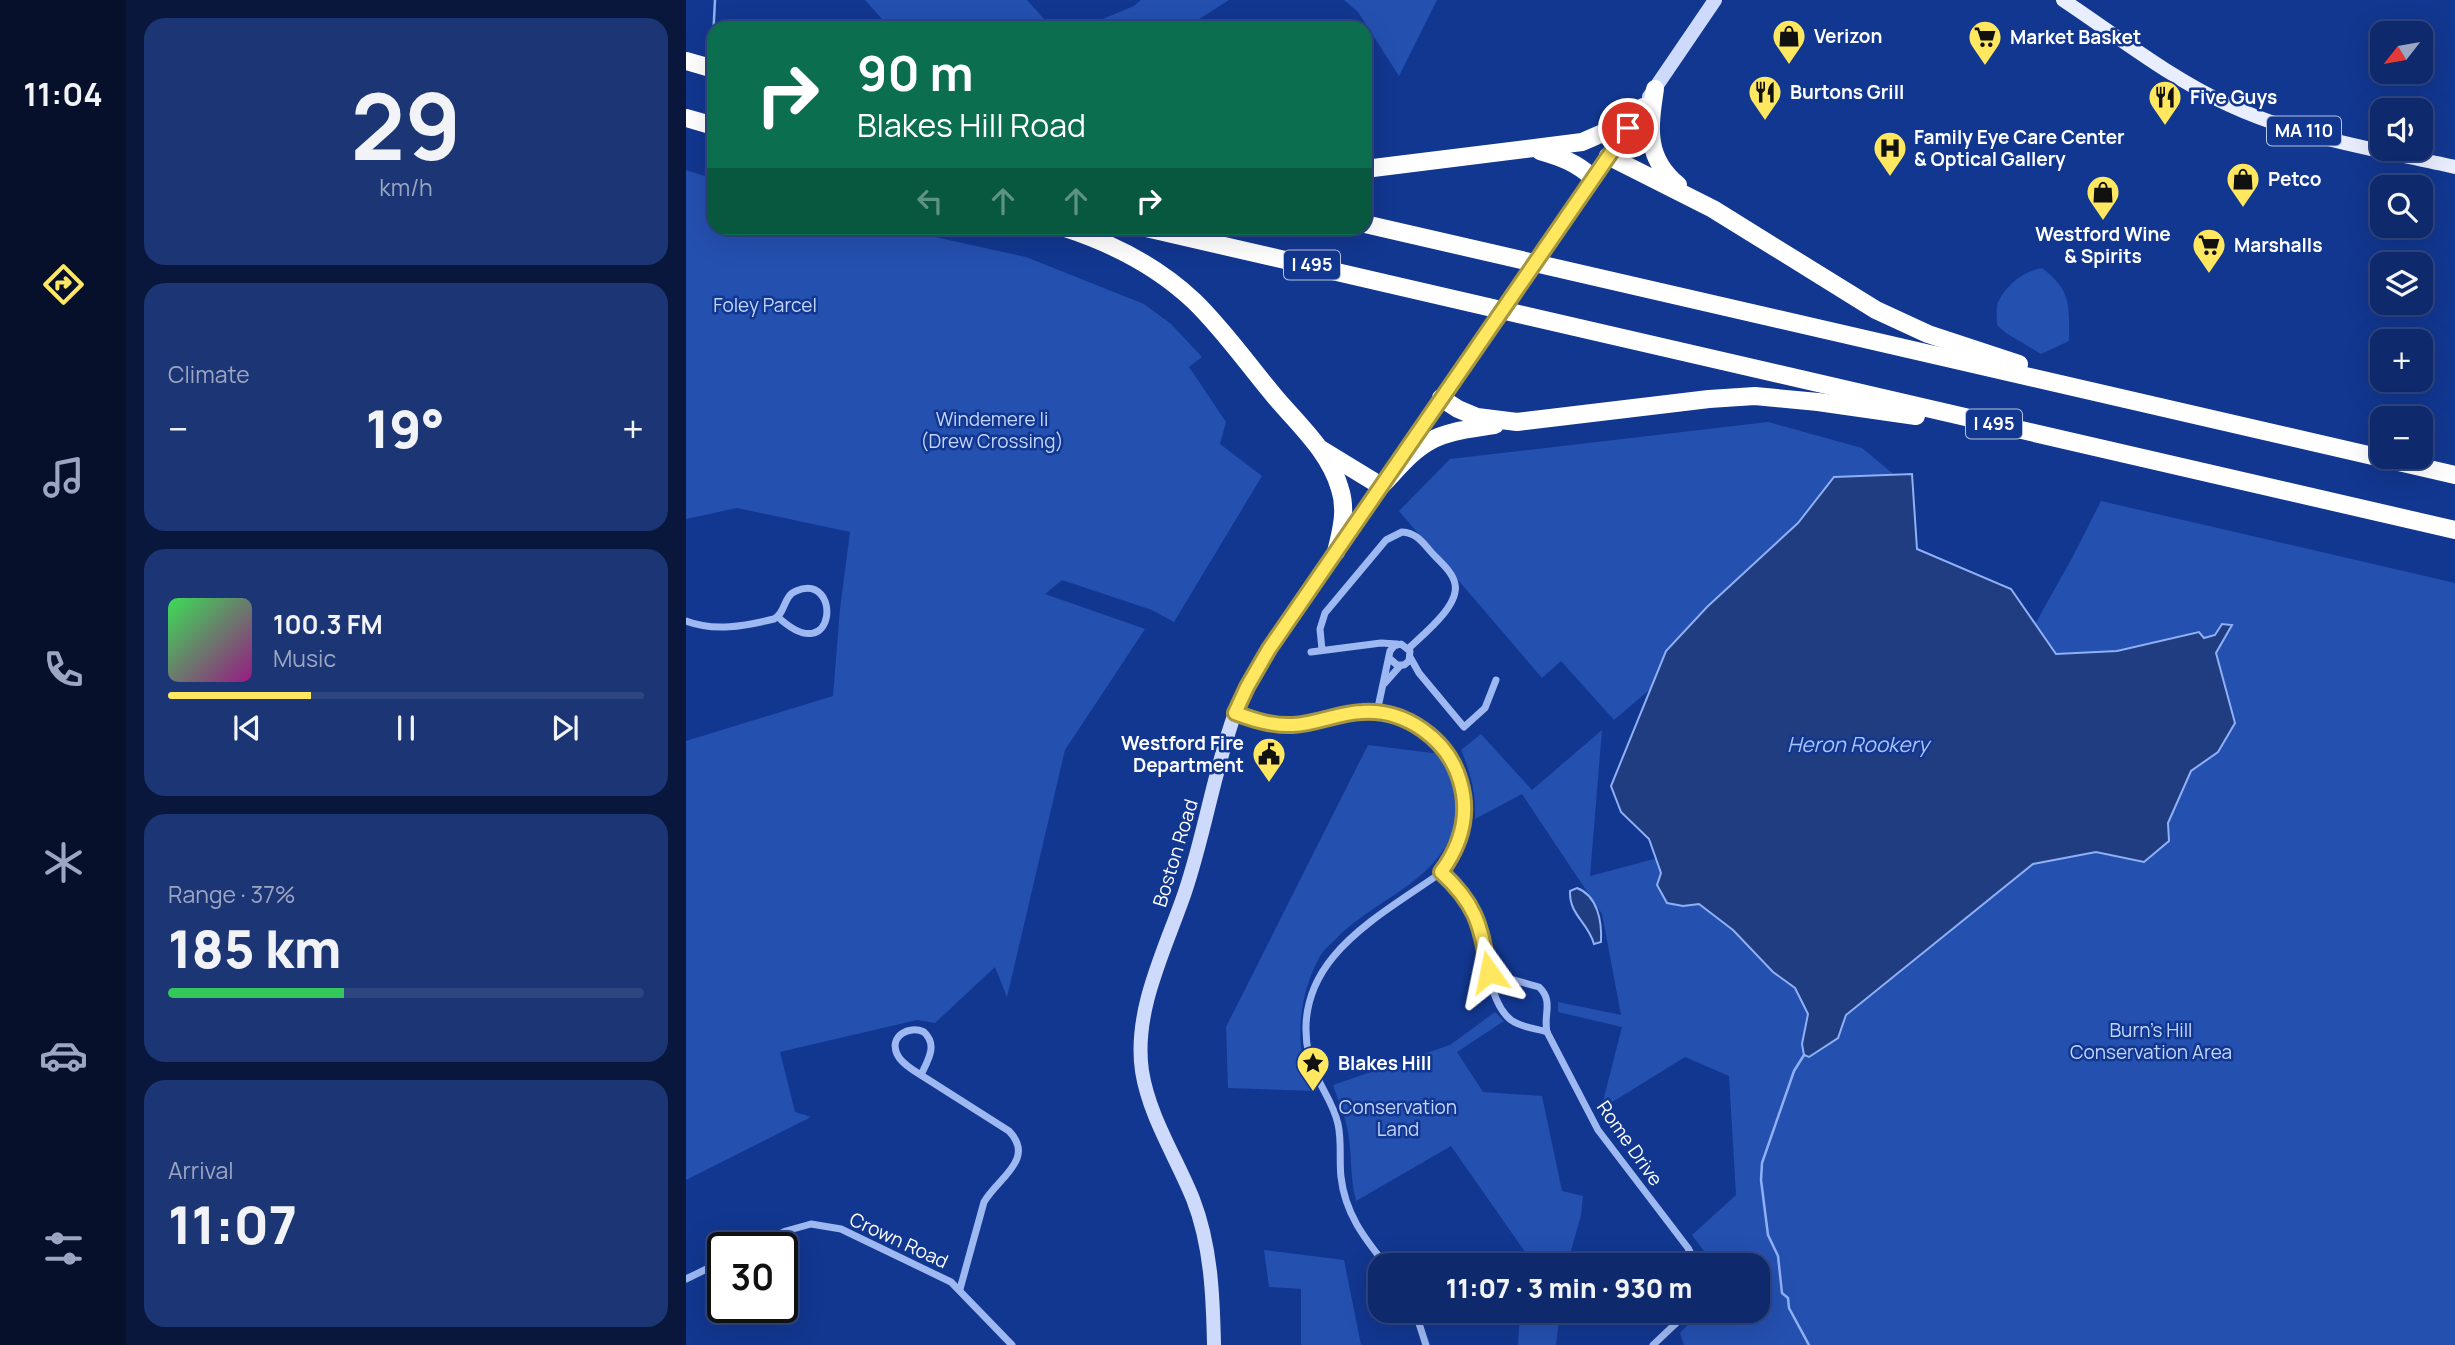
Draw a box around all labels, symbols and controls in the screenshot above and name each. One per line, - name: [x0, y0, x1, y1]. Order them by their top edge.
- shop icon: Verizon: [1770, 17, 1808, 66]
- supermarket icon: Market Basket: [1966, 18, 2004, 67]
- north arrow: [2370, 21, 2432, 84]
- map controls: [2370, 21, 2433, 469]
- place label: Verizon: [1814, 23, 1882, 49]
- place label: Market Basket: [2010, 24, 2141, 50]
- text: 90 m: [857, 39, 974, 106]
- icon: right: [742, 49, 833, 140]
- text: 29: [351, 63, 461, 187]
- text: 11:04: [23, 72, 103, 116]
- restaurant icon: Burtons Grill: [1746, 73, 1784, 122]
- restaurant icon: Five Guys: [2146, 78, 2184, 127]
- place label: Burtons Grill: [1790, 79, 1904, 105]
- place label: Five Guys: [2190, 84, 2277, 110]
- pin: [1598, 98, 1658, 158]
- button: sound: [2370, 98, 2433, 161]
- text: Blakes Hill Road: [857, 103, 1086, 147]
- icon: arrive: [1609, 109, 1647, 147]
- road number: MA 110: [2267, 116, 2341, 146]
- place label: Family Eye Care Center & Optical Gallery: [1914, 124, 2125, 172]
- hospital icon: Family Eye Care Center & Optical Gallery: [1871, 129, 1909, 178]
- shop icon: Petco: [2224, 160, 2262, 209]
- place label: Petco: [2268, 166, 2322, 192]
- text: km/h: [379, 171, 433, 203]
- shop icon: Westford Wine & Spirits: [2084, 173, 2122, 222]
- button: search: [2370, 175, 2433, 238]
- icon: left: [911, 182, 949, 220]
- icon: ahead: [984, 182, 1022, 220]
- icon: ahead: [1057, 182, 1095, 220]
- icon: right: [1130, 182, 1168, 220]
- place label: Westford Wine & Spirits: [2035, 221, 2171, 269]
- supermarket icon: Marshalls: [2190, 226, 2228, 275]
- place label: Marshalls: [2234, 232, 2322, 258]
- road number: I 495: [1284, 250, 1340, 279]
- button: layers: [2370, 252, 2433, 315]
- icon: directions: [39, 260, 88, 309]
- park label: Foley Parcel: [713, 292, 817, 318]
- button: +: [2370, 329, 2433, 392]
- text: Climate: [168, 358, 250, 390]
- text: 19°: [366, 393, 445, 464]
- text: −: [168, 402, 189, 454]
- text: +: [622, 402, 644, 454]
- park label: Windemere Ii (Drew Crossing): [920, 406, 1064, 454]
- button: −: [2370, 406, 2433, 469]
- road number: I 495: [1966, 410, 2022, 438]
- icon: music: [39, 453, 88, 502]
- text: 100.3 FM: [273, 606, 383, 642]
- text: Music: [273, 642, 336, 674]
- icon: phone: [39, 645, 88, 694]
- icon: previous: [228, 709, 266, 747]
- icon: pause: [387, 709, 425, 747]
- icon: next: [546, 709, 584, 747]
- place label: Westford Fire Department: [1121, 730, 1244, 778]
- water label: Heron Rookery: [1787, 730, 1932, 758]
- public building icon: Westford Fire Department: [1250, 735, 1288, 784]
- street label: Boston Road: [1146, 796, 1204, 910]
- icon: climate: [39, 838, 88, 887]
- text: Range · 37%: [168, 878, 295, 910]
- text: 185 km: [168, 913, 341, 984]
- position arrow: [1452, 935, 1526, 1009]
- park label: Burn’s Hill Conservation Area: [2070, 1017, 2232, 1065]
- icon: car: [39, 1031, 88, 1080]
- place icon: Blakes Hill: [1294, 1044, 1332, 1093]
- place label: Blakes Hill: [1338, 1050, 1432, 1076]
- park label: Conservation Land: [1339, 1094, 1457, 1142]
- street label: Rome Drive: [1591, 1095, 1669, 1191]
- text: Arrival: [168, 1154, 234, 1186]
- text: 11:07: [168, 1189, 297, 1260]
- street label: Crown Road: [846, 1206, 952, 1274]
- icon: filters: [39, 1224, 88, 1273]
- speed limit sign: 30: [707, 1232, 798, 1323]
- text: 11:07 · 3 min · 930 m: [1446, 1270, 1692, 1306]

